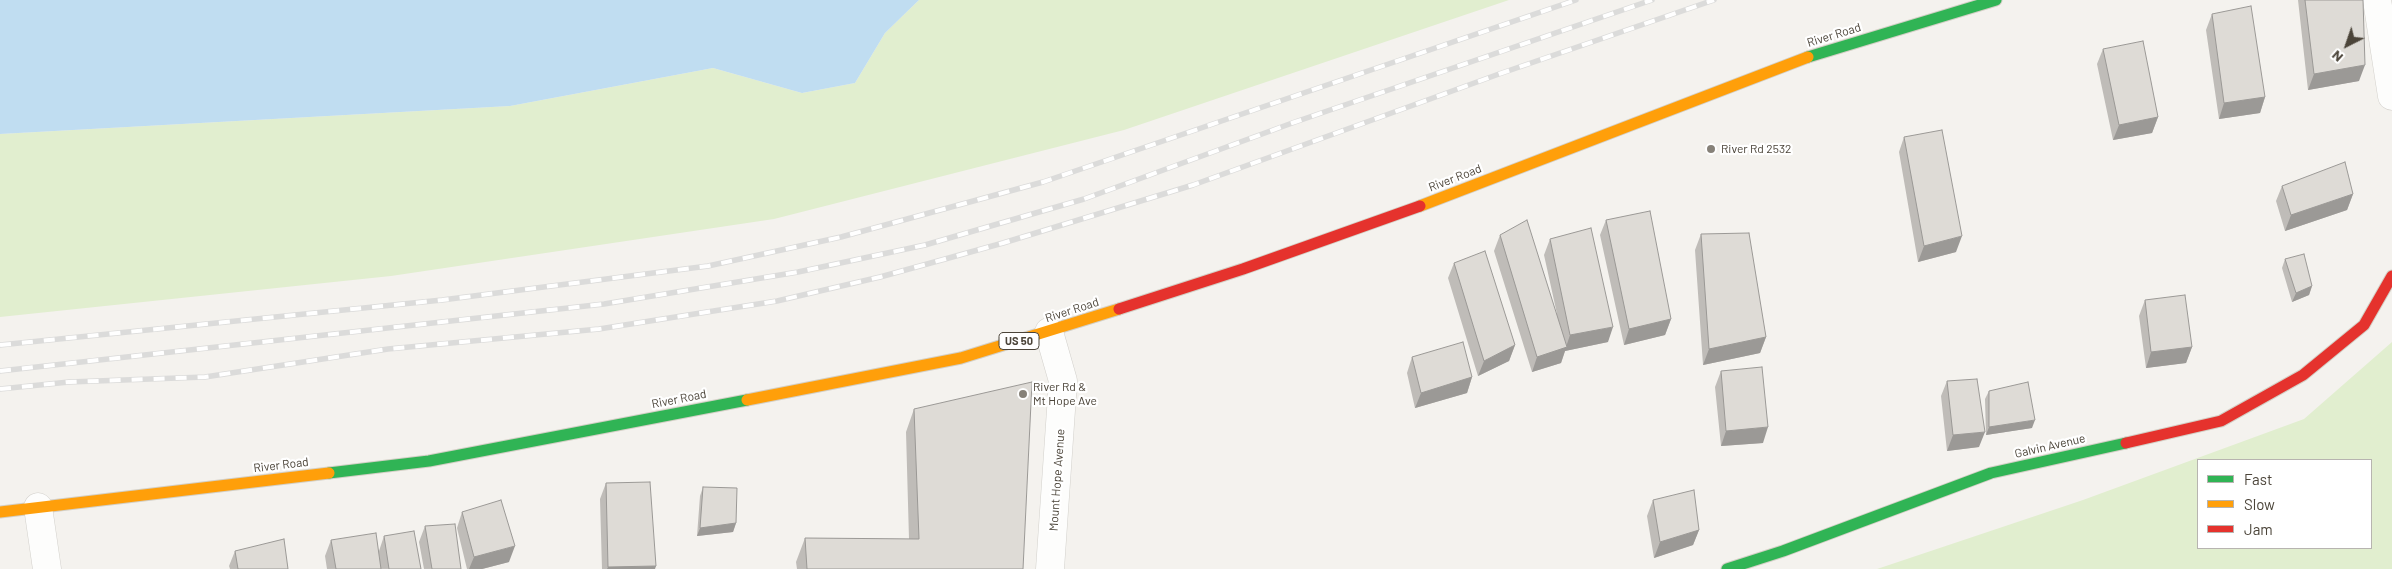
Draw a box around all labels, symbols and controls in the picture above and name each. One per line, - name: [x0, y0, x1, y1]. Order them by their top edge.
- street label: River Road: [1805, 20, 1863, 50]
- north arrow: [2322, 20, 2372, 70]
- text: N: [2328, 47, 2346, 66]
- place label: River Rd 2532: [1721, 142, 1792, 156]
- marker: River Rd 2532: [1705, 143, 1717, 155]
- street label: River Road: [1426, 161, 1484, 195]
- street label: River Road: [1043, 295, 1101, 325]
- road number: US 50: [999, 332, 1039, 350]
- place label: River Rd & Mt Hope Ave: [1033, 380, 1097, 408]
- street label: River Road: [650, 387, 708, 411]
- marker: River Rd & Mt Hope Ave: [1017, 388, 1029, 400]
- street label: Mount Hope Avenue: [1046, 428, 1068, 532]
- street label: Galvin Avenue: [2013, 431, 2087, 461]
- street label: River Road: [253, 454, 309, 476]
- legend: [2197, 459, 2372, 549]
- text: Fast: [2244, 470, 2272, 488]
- text: Slow: [2244, 495, 2275, 513]
- text: Jam: [2244, 520, 2273, 538]

